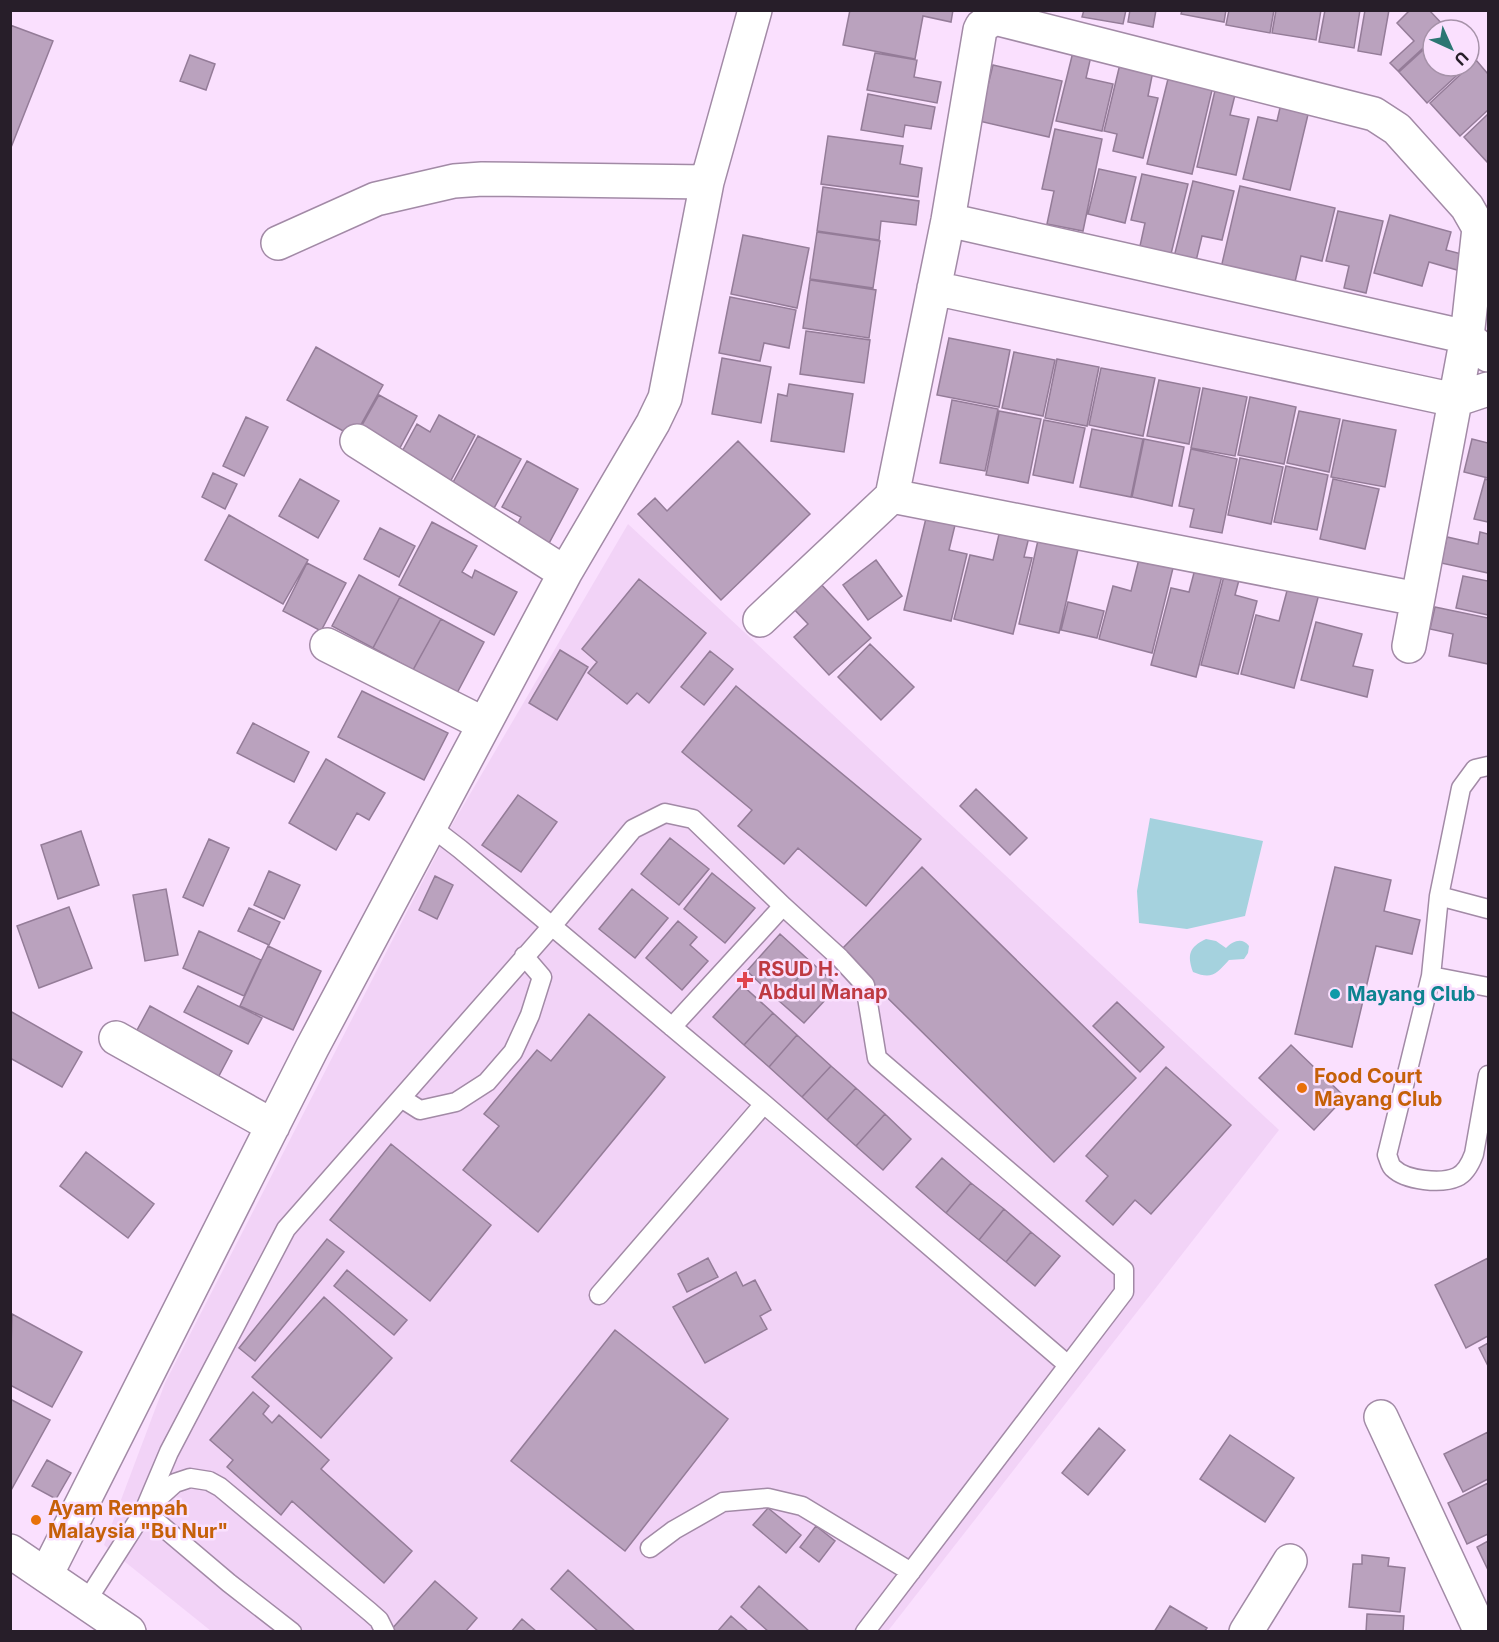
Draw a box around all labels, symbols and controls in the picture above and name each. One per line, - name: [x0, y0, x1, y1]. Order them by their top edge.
- north arrow: [1421, 18, 1481, 78]
- text: U: [1450, 47, 1473, 70]
- place label: RSUD H. Abdul Manap: [758, 957, 888, 1004]
- marker: RSUD H. Abdul Manap: [736, 971, 754, 989]
- place label: Mayang Club: [1347, 982, 1475, 1006]
- marker: Mayang Club: [1328, 987, 1342, 1001]
- place label: Food Court Mayang Club: [1314, 1064, 1442, 1111]
- marker: Food Court Mayang Club: [1295, 1081, 1309, 1095]
- place label: Ayam Rempah Malaysia "Bu Nur": [48, 1496, 228, 1543]
- marker: Ayam Rempah Malaysia "Bu Nur": [29, 1513, 43, 1527]

